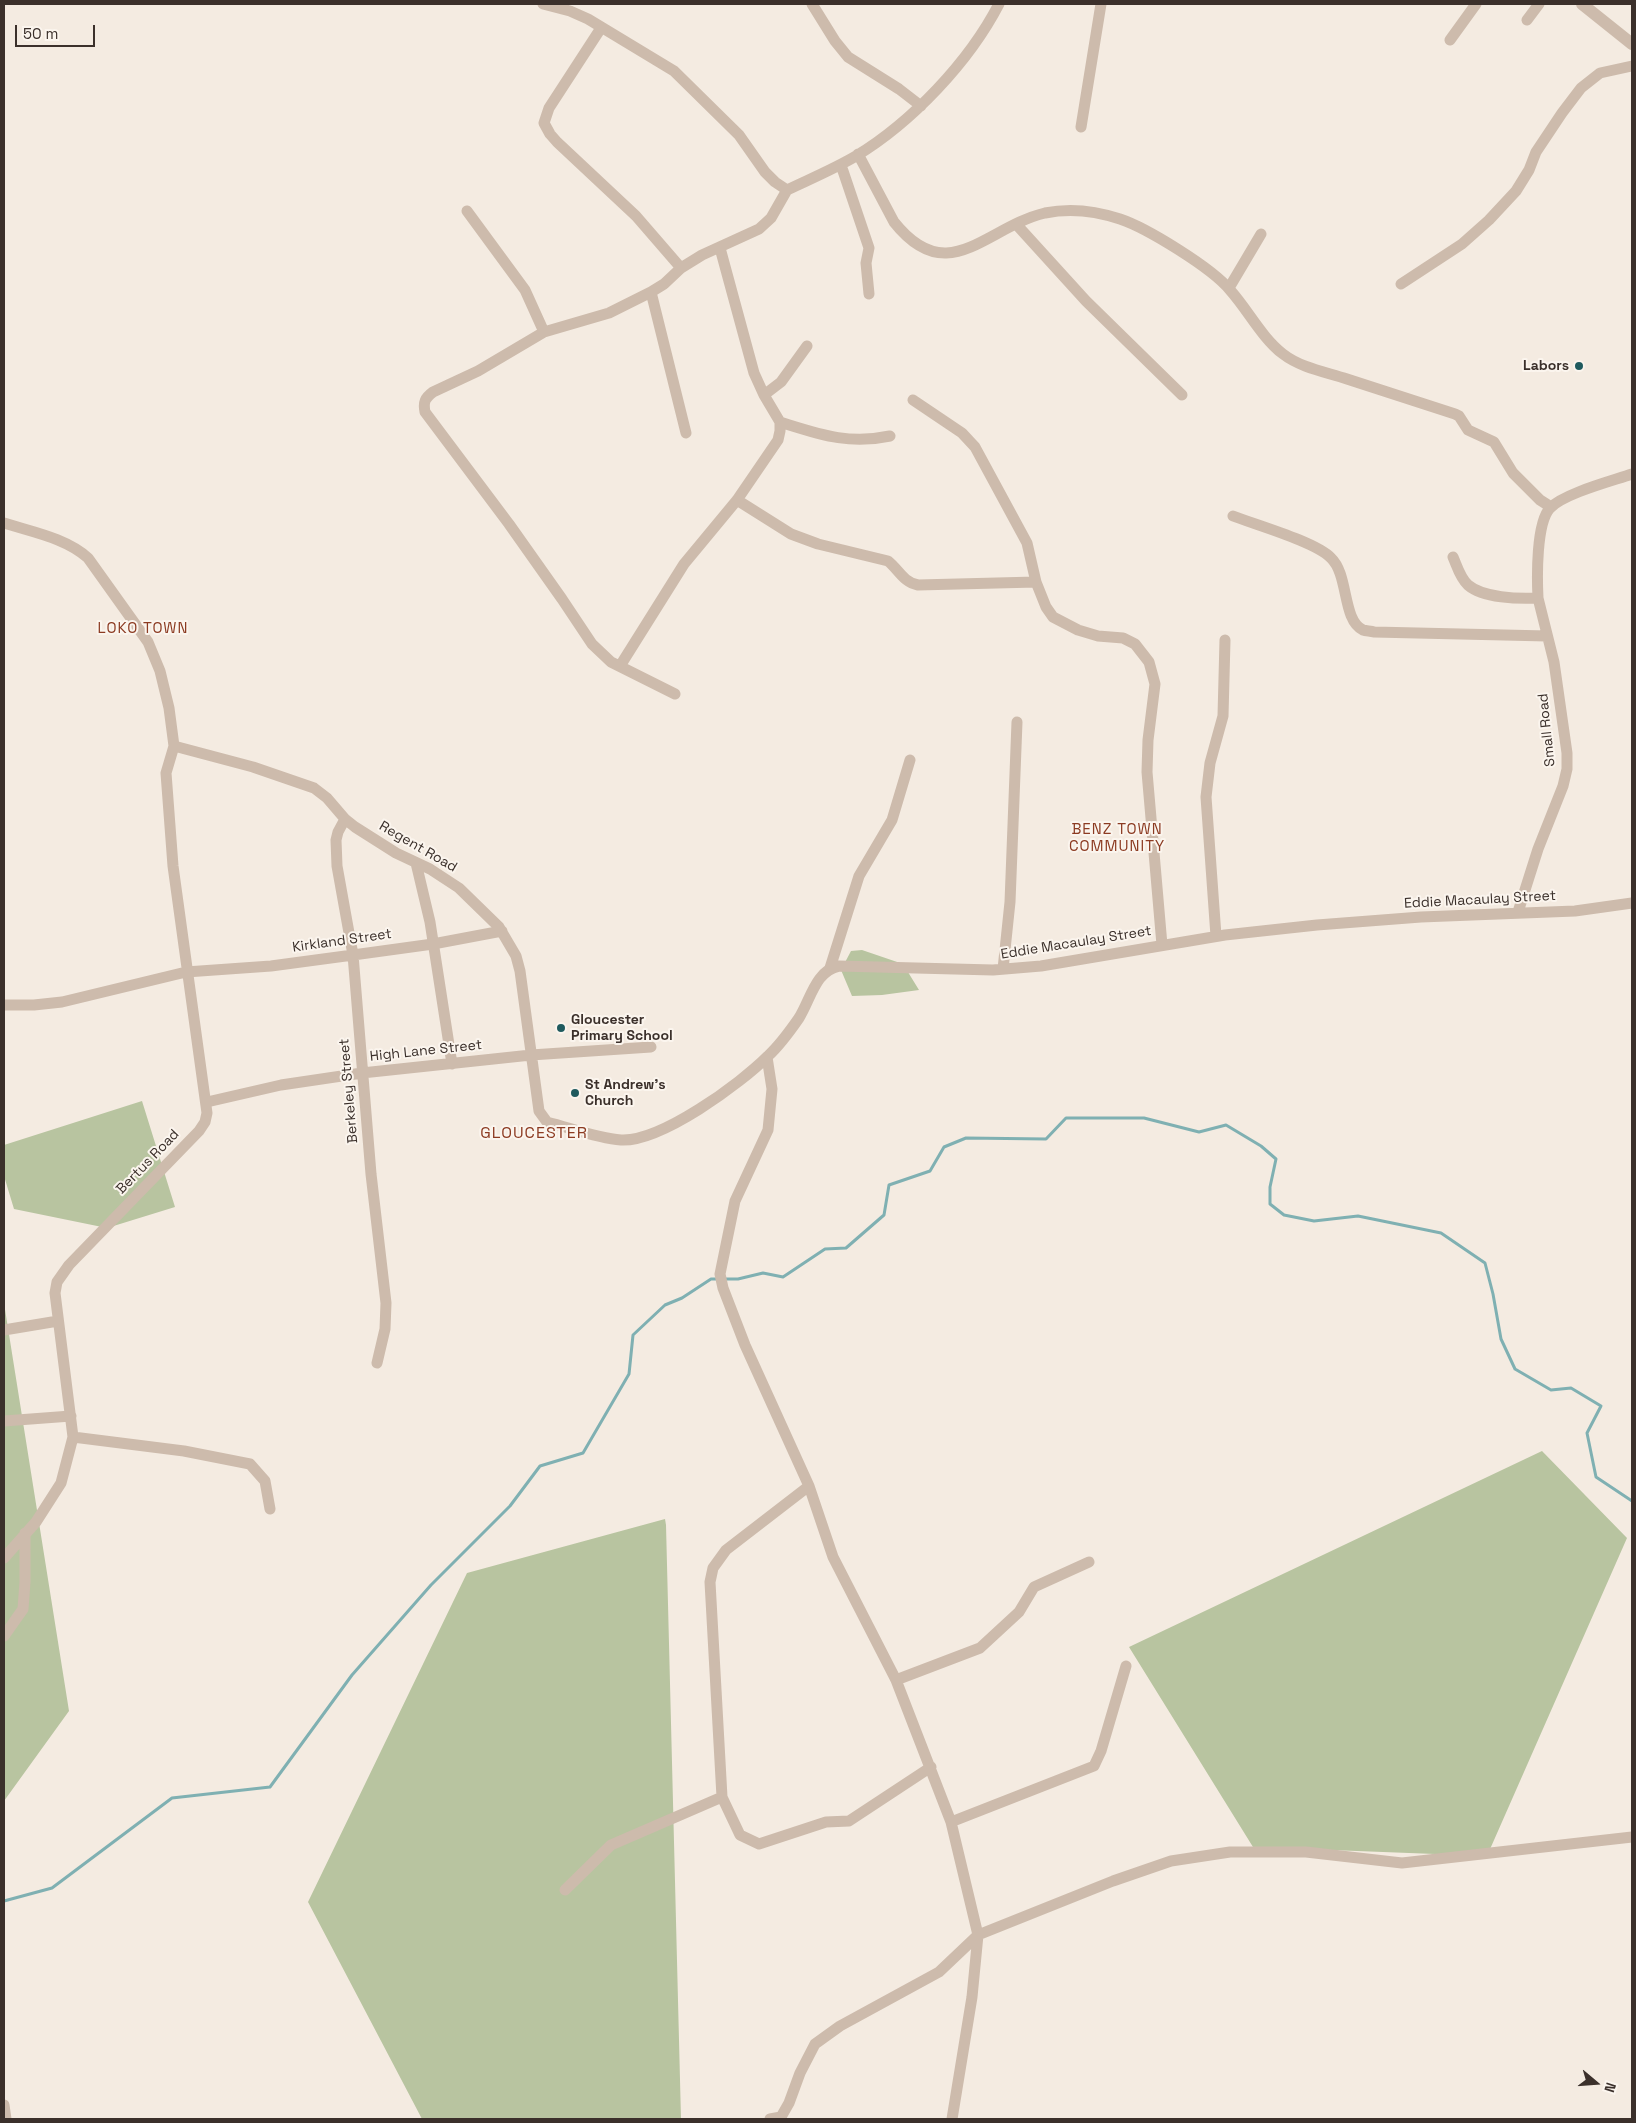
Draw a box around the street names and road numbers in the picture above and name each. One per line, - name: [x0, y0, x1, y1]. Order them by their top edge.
- street label: Small Road: [1535, 693, 1559, 767]
- street label: Regent Road: [376, 818, 460, 876]
- street label: Eddie Macaulay Street: [1404, 888, 1556, 912]
- street label: Eddie Macaulay Street: [999, 923, 1153, 963]
- street label: Kirkland Street: [291, 926, 393, 956]
- street label: High Lane Street: [369, 1037, 483, 1065]
- street label: Berkeley Street: [336, 1038, 362, 1144]
- street label: Bertus Road: [113, 1126, 183, 1198]

